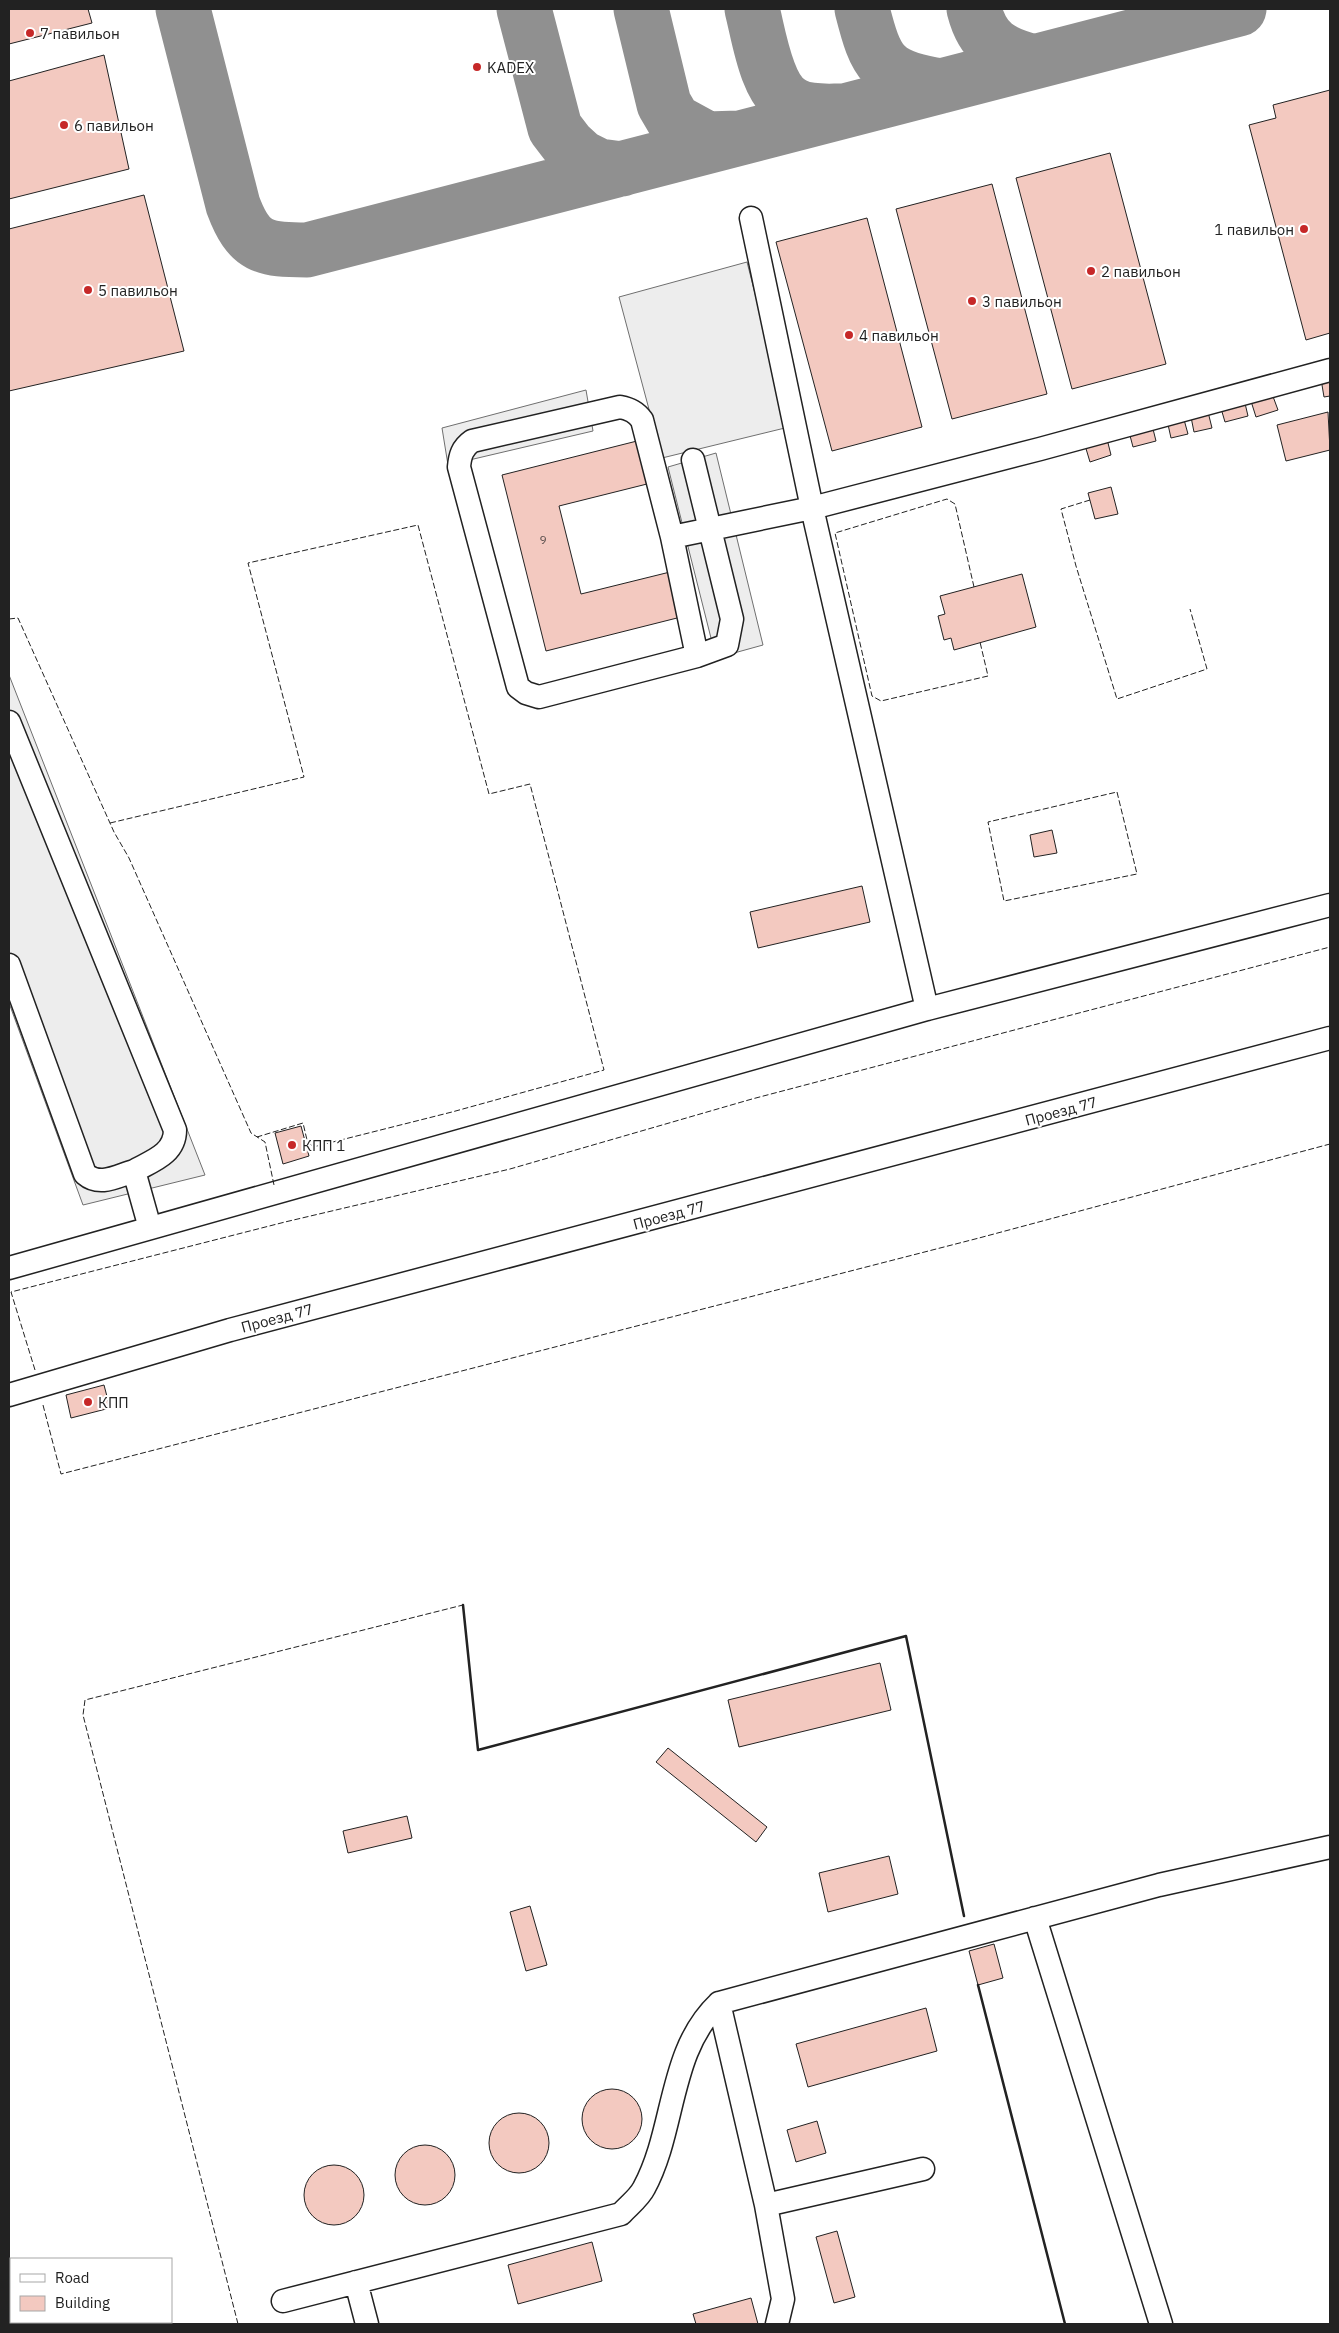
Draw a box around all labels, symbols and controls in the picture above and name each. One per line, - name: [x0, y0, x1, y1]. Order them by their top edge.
- place label: 7 павильон: [40, 24, 120, 43]
- marker: 7 павильон: [24, 27, 36, 39]
- place label: KADEX: [487, 58, 534, 77]
- marker: KADEX: [471, 61, 483, 73]
- place label: 6 павильон: [74, 116, 154, 135]
- marker: 6 павильон: [58, 119, 70, 131]
- place label: 1 павильон: [1214, 220, 1294, 239]
- marker: 1 павильон: [1298, 223, 1310, 235]
- place label: 2 павильон: [1101, 262, 1181, 281]
- marker: 2 павильон: [1085, 265, 1097, 277]
- place label: 5 павильон: [98, 281, 178, 300]
- marker: 5 павильон: [82, 284, 94, 296]
- place label: 3 павильон: [982, 292, 1062, 311]
- marker: 3 павильон: [966, 295, 978, 307]
- place label: 4 павильон: [859, 326, 939, 345]
- marker: 4 павильон: [843, 329, 855, 341]
- house number: 9: [539, 532, 547, 547]
- street label: Проезд 77: [1023, 1092, 1099, 1130]
- place label: КПП 1: [302, 1136, 345, 1155]
- marker: КПП 1: [286, 1139, 298, 1151]
- street label: Проезд 77: [631, 1196, 707, 1234]
- street label: Проезд 77: [239, 1299, 315, 1337]
- place label: КПП: [98, 1393, 129, 1412]
- marker: КПП: [82, 1396, 94, 1408]
- legend: [10, 2258, 172, 2323]
- text: Road: [55, 2268, 90, 2287]
- text: Building: [55, 2293, 110, 2312]

